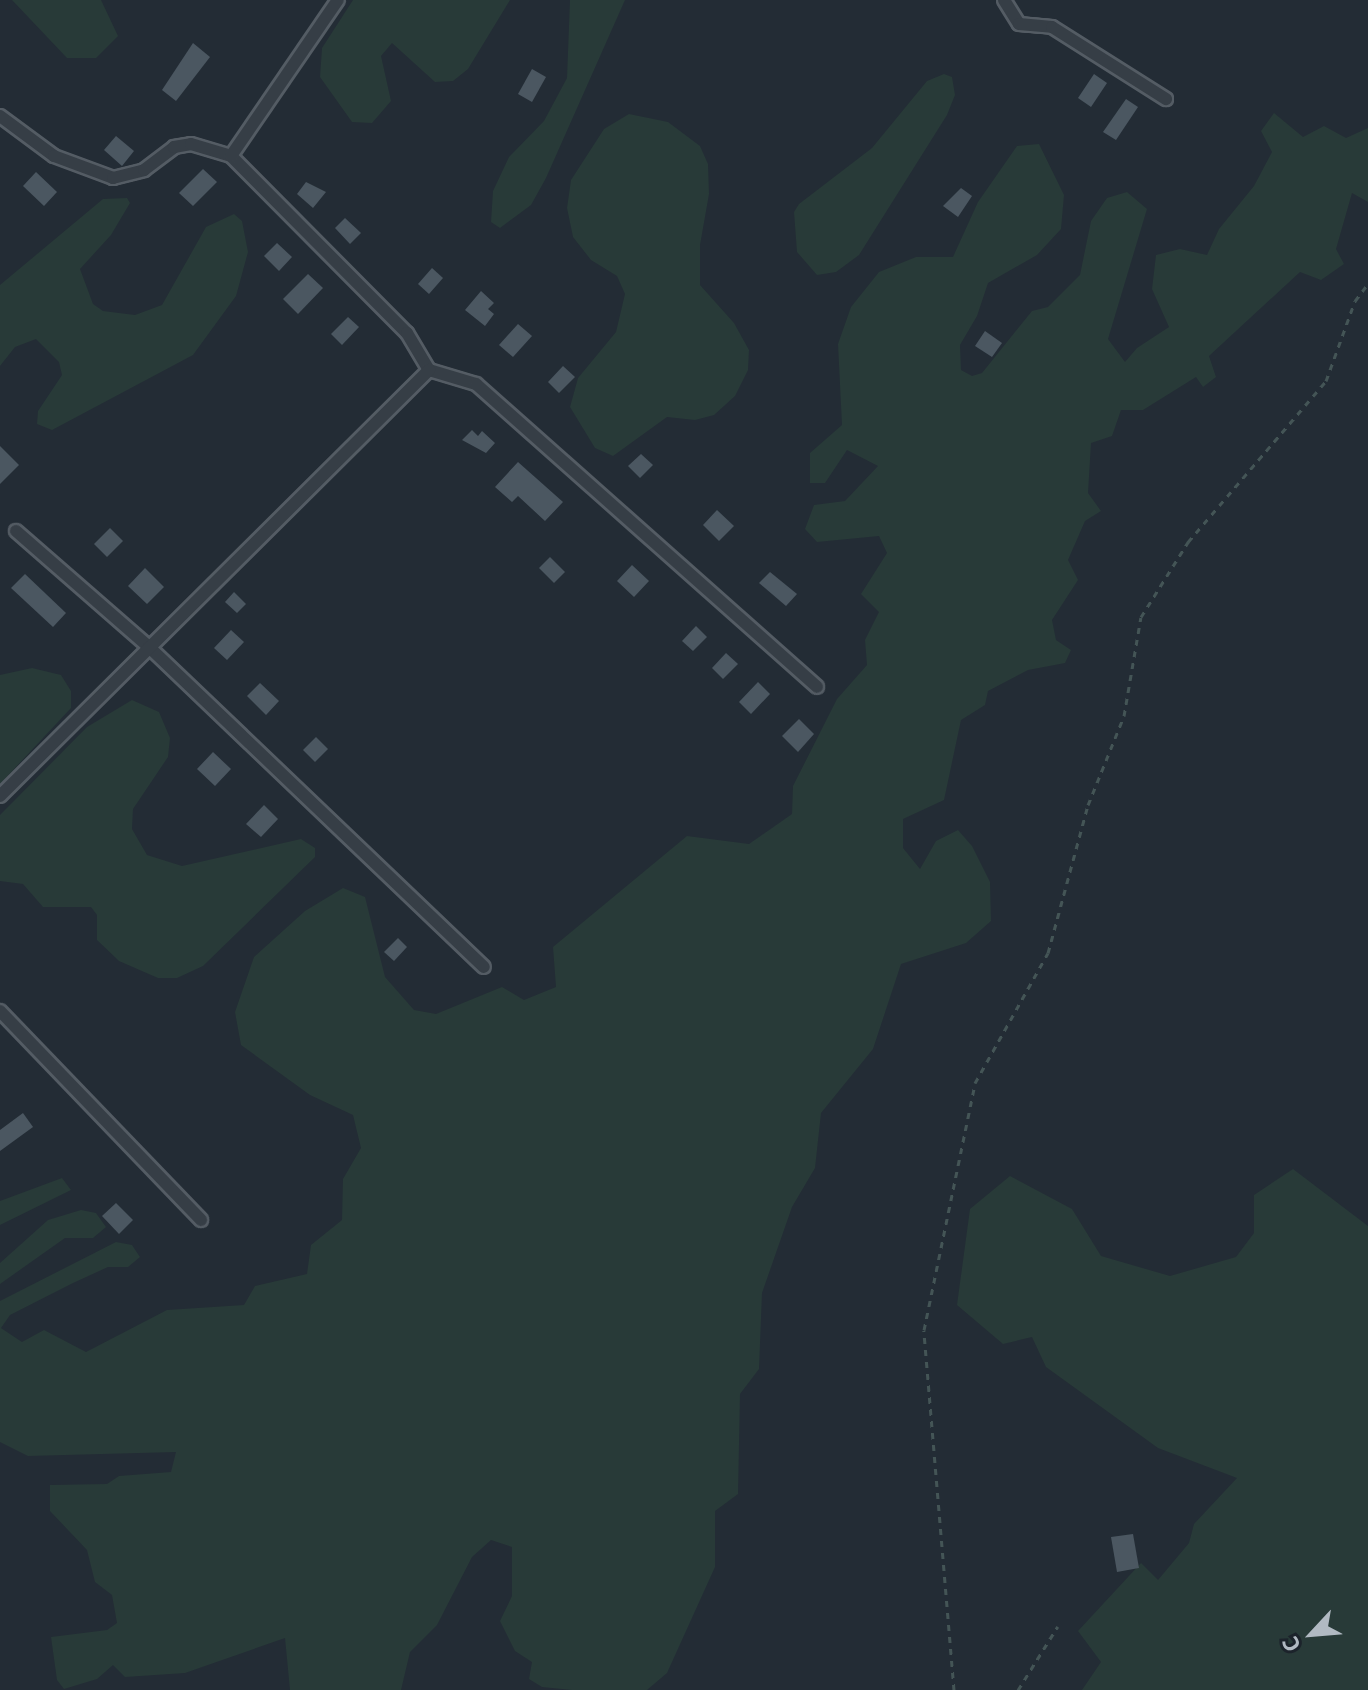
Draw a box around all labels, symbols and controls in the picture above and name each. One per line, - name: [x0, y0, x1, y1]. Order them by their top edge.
- north arrow: [1272, 1594, 1352, 1674]
- text: С: [1274, 1632, 1307, 1657]

